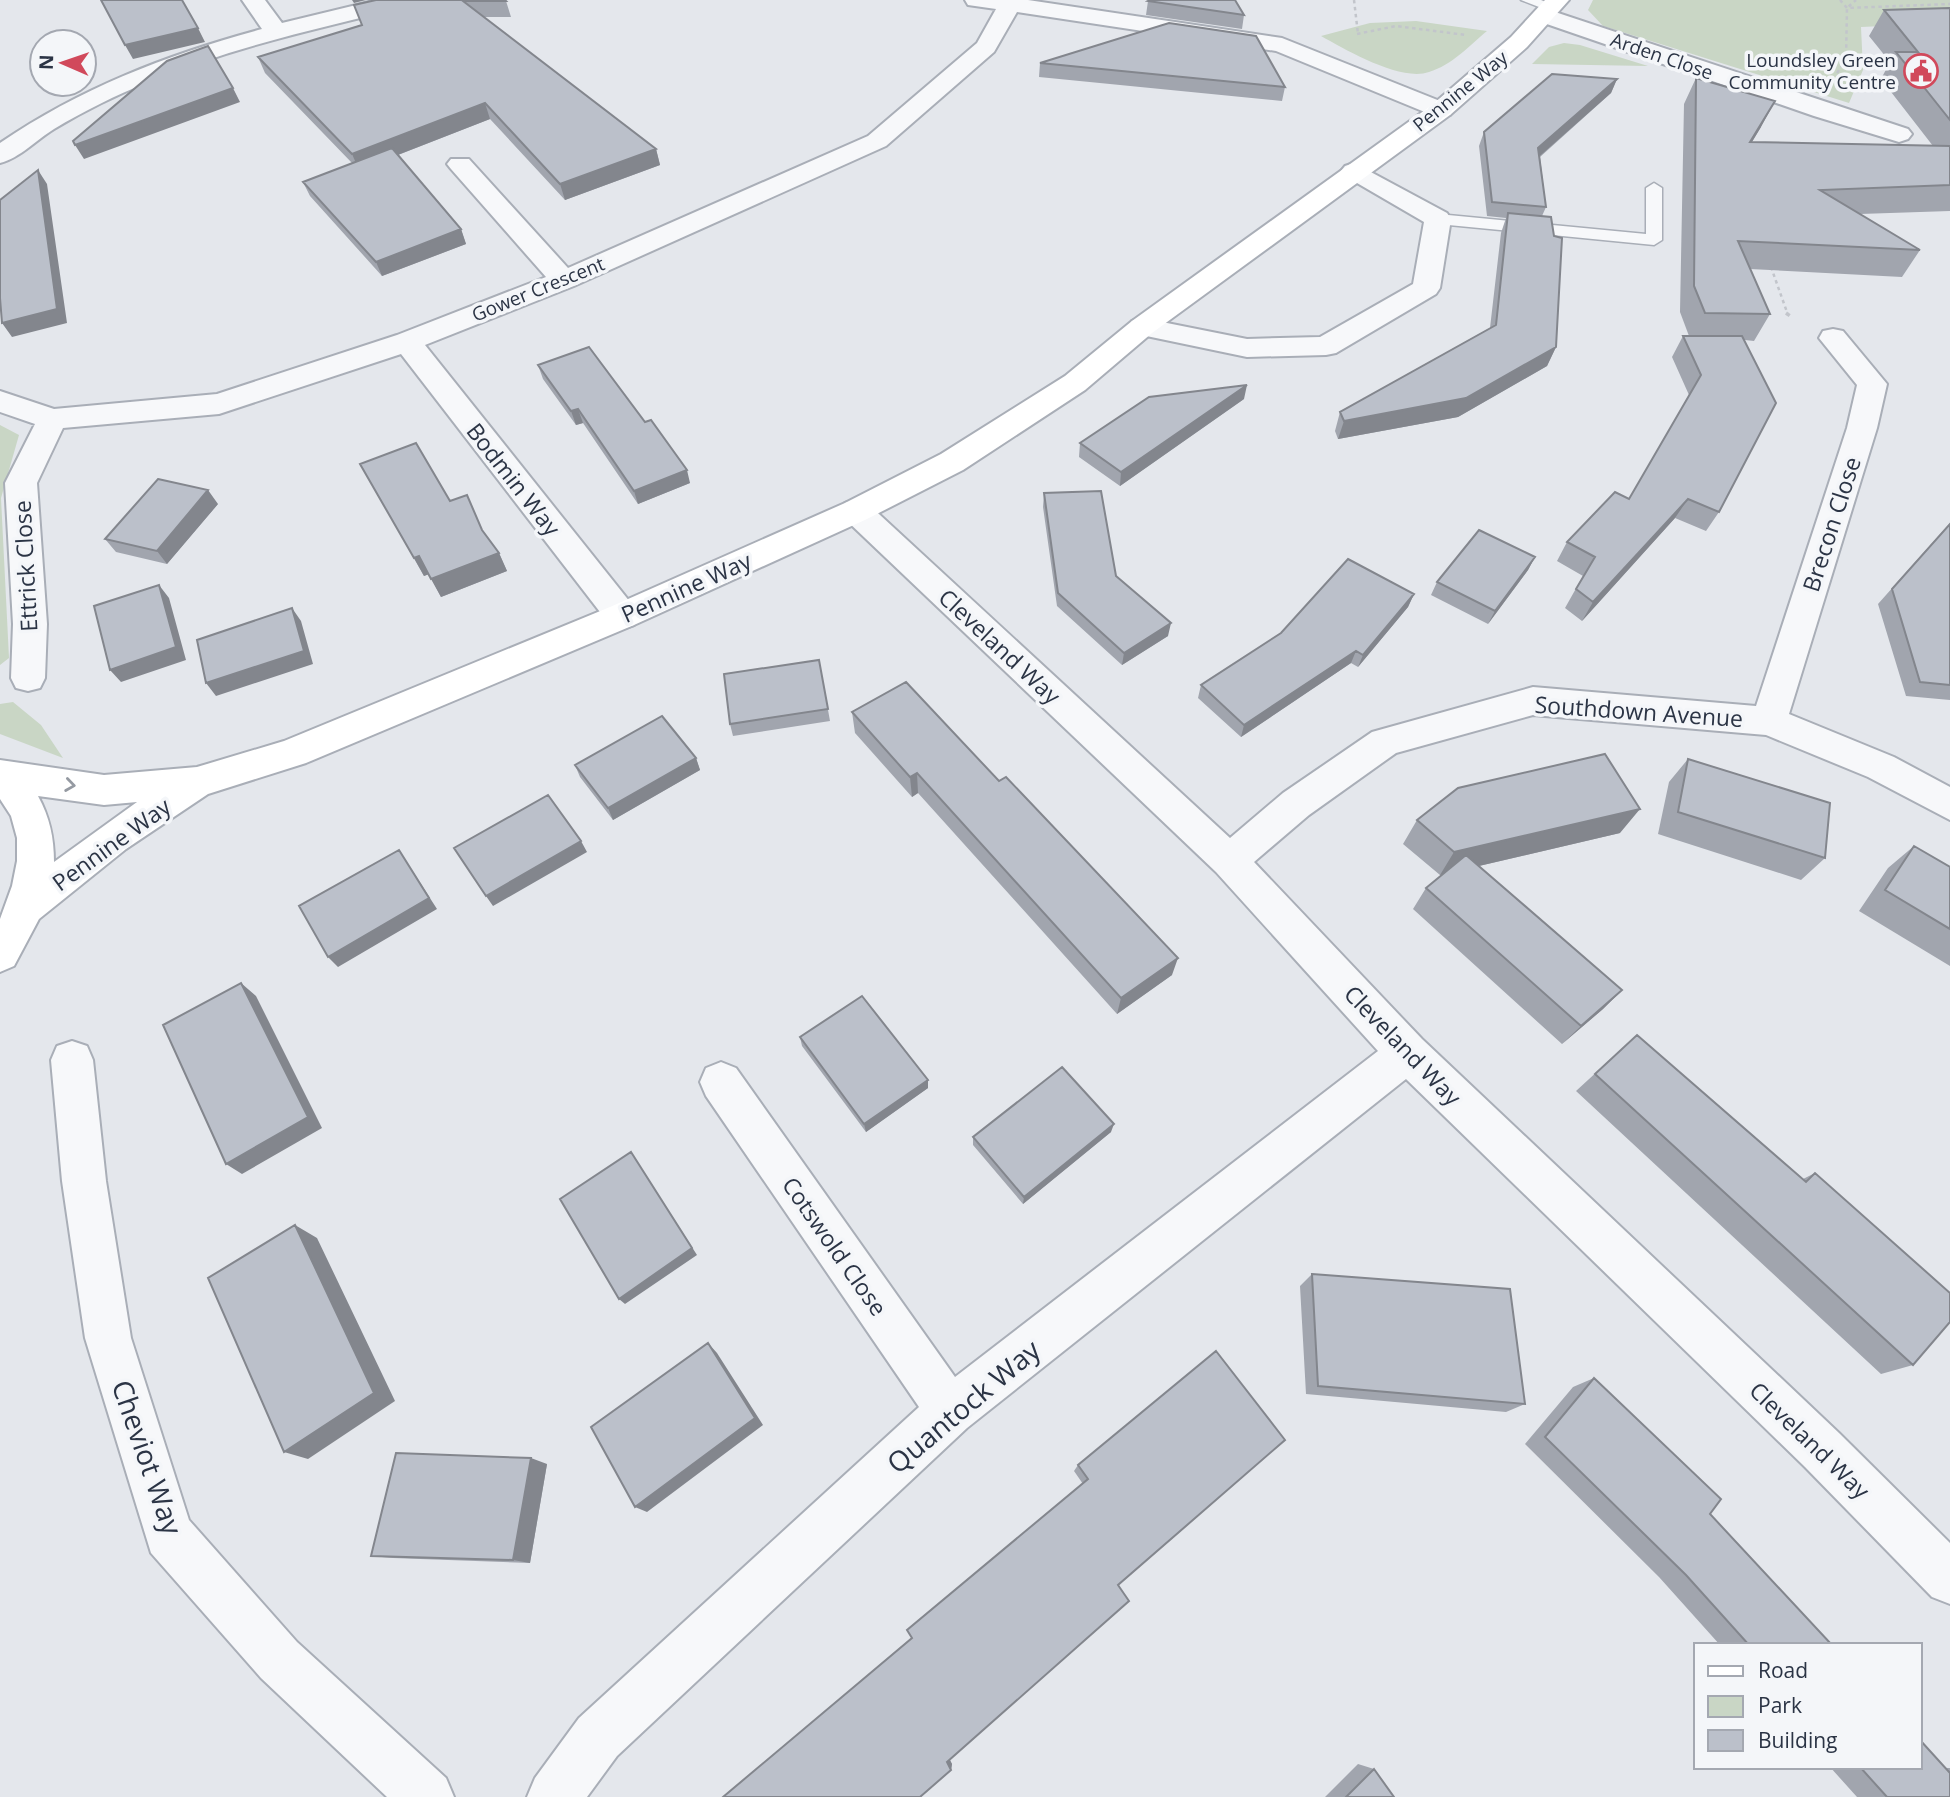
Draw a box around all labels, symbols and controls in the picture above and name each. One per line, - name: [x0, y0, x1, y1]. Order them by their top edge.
- street label: Arden Close: [1607, 26, 1717, 86]
- north arrow: [28, 28, 98, 98]
- street label: Pennine Way: [1407, 44, 1513, 137]
- place label: Loundsley Green Community Centre: [1729, 47, 1896, 95]
- public building icon: Loundsley Green Community Centre: [1902, 52, 1940, 90]
- text: N: [33, 54, 59, 71]
- street label: Gower Crescent: [468, 250, 608, 327]
- street label: Bodmin Way: [460, 416, 569, 543]
- street label: Brecon Close: [1794, 452, 1868, 596]
- street label: Ettrick Close: [6, 500, 44, 632]
- street label: Pennine Way: [616, 544, 757, 630]
- street label: Cleveland Way: [932, 581, 1068, 711]
- street label: Southdown Avenue: [1534, 688, 1744, 734]
- one-way arrow: [64, 777, 76, 792]
- street label: Pennine Way: [45, 790, 177, 898]
- street label: Cleveland Way: [1337, 978, 1469, 1113]
- street label: Cotswold Close: [775, 1170, 895, 1322]
- street label: Quantock Way: [878, 1330, 1048, 1481]
- street label: Cleveland Way: [1743, 1374, 1878, 1506]
- street label: Cheviot Way: [104, 1375, 193, 1540]
- legend: [1694, 1643, 1922, 1769]
- text: Road: [1758, 1656, 1808, 1684]
- text: Park: [1758, 1691, 1802, 1719]
- text: Building: [1758, 1726, 1837, 1754]

